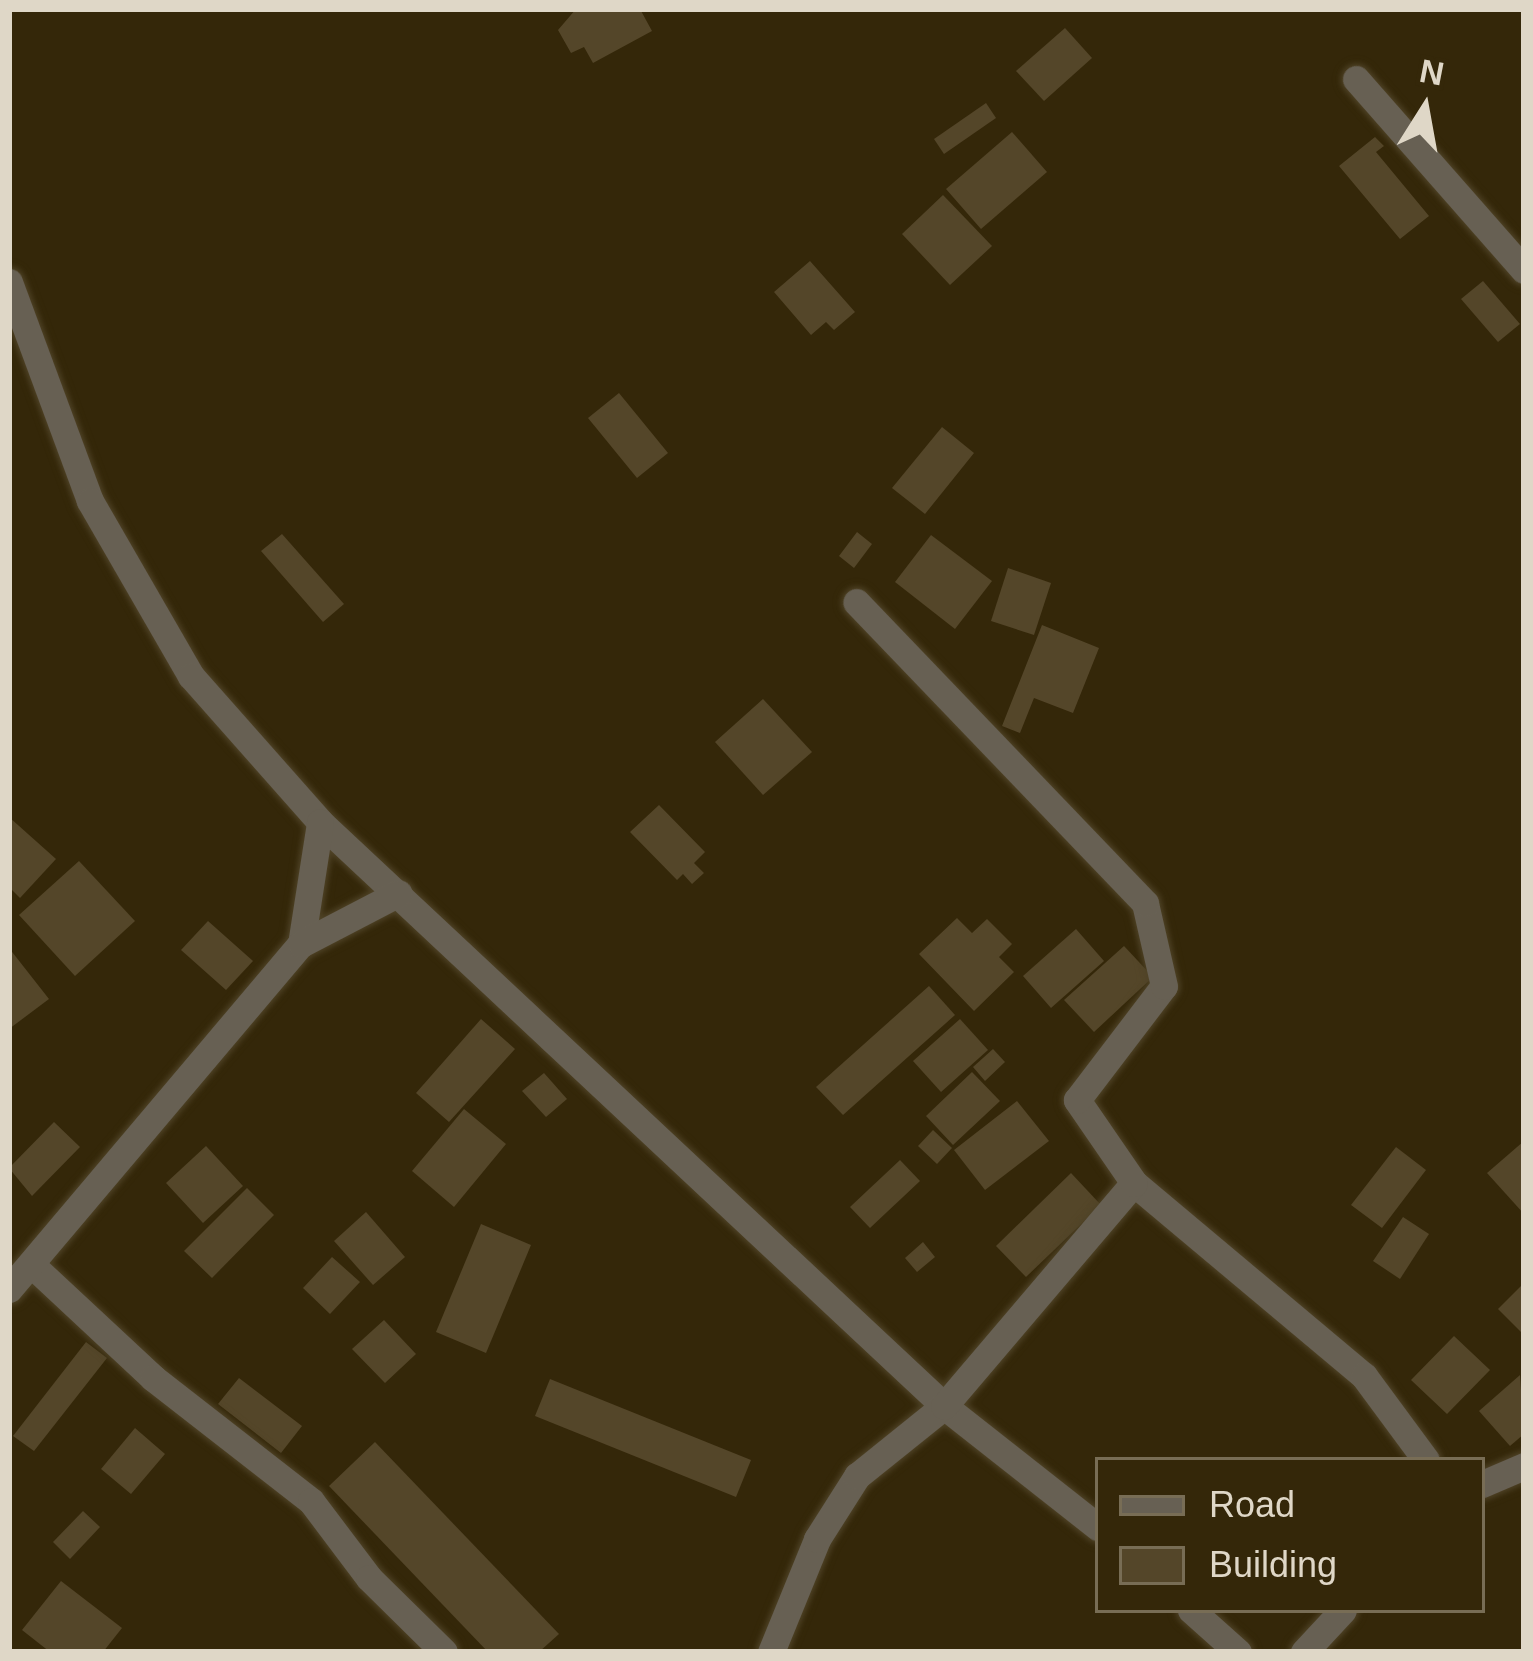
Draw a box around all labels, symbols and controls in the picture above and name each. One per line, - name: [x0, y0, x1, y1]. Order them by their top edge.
- north arrow: [1365, 48, 1485, 168]
- text: N: [1417, 52, 1447, 93]
- legend: [1095, 1457, 1485, 1613]
- text: Road: [1209, 1484, 1295, 1525]
- text: Building: [1209, 1544, 1337, 1585]

